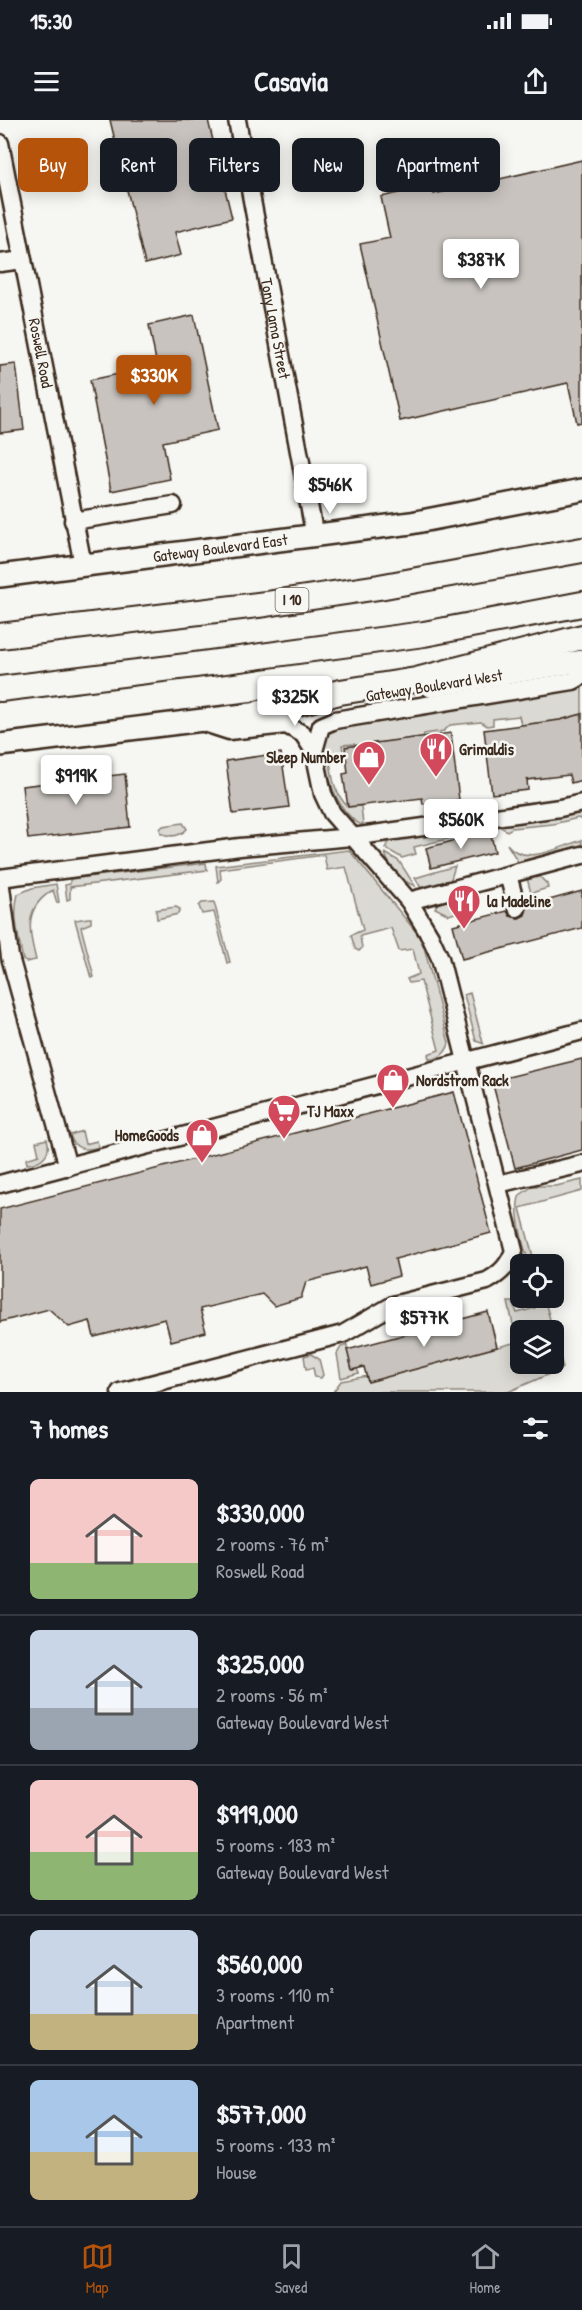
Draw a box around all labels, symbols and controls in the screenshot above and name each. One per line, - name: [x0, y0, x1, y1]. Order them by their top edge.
- text: 15:30: [30, 6, 72, 36]
- text: Casavia: [254, 63, 328, 99]
- icon: menu: [30, 65, 63, 98]
- icon: share: [519, 65, 552, 98]
- chip: Buy: [18, 138, 88, 192]
- chip: Rent: [100, 138, 177, 192]
- chip: Filters: [189, 138, 280, 192]
- chip: New: [292, 138, 364, 192]
- chip: Apartment: [376, 138, 500, 192]
- pin: $387K: [439, 239, 523, 290]
- text: $387K: [457, 245, 505, 272]
- street label: Tony Lama Street: [256, 276, 296, 381]
- street label: Roswell Road: [24, 316, 59, 390]
- pin: $330K: [112, 355, 196, 406]
- text: $330K: [130, 361, 178, 388]
- pin: $546K: [288, 464, 372, 515]
- text: $546K: [308, 470, 352, 497]
- street label: Gateway Boulevard East: [152, 528, 289, 567]
- road number: I 10: [276, 588, 308, 612]
- street label: Gateway Boulevard West: [364, 663, 504, 707]
- pin: $325K: [253, 676, 337, 727]
- text: $325K: [271, 682, 319, 709]
- restaurant icon: Grimaldis: [418, 731, 454, 778]
- place label: Grimaldis: [459, 738, 515, 760]
- shop icon: Sleep Number: [351, 739, 387, 786]
- place label: Sleep Number: [266, 746, 347, 769]
- pin: $919K: [34, 755, 118, 806]
- text: $919K: [55, 761, 97, 788]
- pin: $560K: [419, 799, 503, 850]
- text: $560K: [438, 805, 484, 832]
- restaurant icon: la Madeline: [446, 883, 482, 930]
- place label: la Madeline: [487, 890, 552, 912]
- shop icon: Nordstrom Rack: [375, 1062, 411, 1109]
- place label: Nordstrom Rack: [416, 1069, 509, 1091]
- supermarket icon: TJ Maxx: [266, 1093, 302, 1140]
- place label: TJ Maxx: [306, 1100, 354, 1122]
- shop icon: HomeGoods: [184, 1117, 220, 1164]
- place label: HomeGoods: [115, 1124, 180, 1146]
- map controls: [510, 1254, 564, 1374]
- button: locate: [510, 1254, 564, 1308]
- pin: $577K: [382, 1297, 466, 1348]
- text: $577K: [400, 1303, 448, 1330]
- button: layers: [510, 1320, 564, 1374]
- text: 7 homes: [30, 1411, 108, 1446]
- icon: filters: [519, 1412, 552, 1445]
- text: $330,000: [216, 1495, 304, 1530]
- icon: home: [78, 1503, 150, 1575]
- text: 2 rooms · 76 m²: [216, 1530, 329, 1557]
- text: Roswell Road: [216, 1557, 304, 1584]
- text: $325,000: [216, 1646, 304, 1681]
- icon: home: [78, 1654, 150, 1726]
- text: 2 rooms · 56 m²: [216, 1681, 328, 1708]
- text: Gateway Boulevard West: [216, 1708, 389, 1735]
- text: $919,000: [216, 1796, 298, 1831]
- icon: home: [78, 1804, 150, 1876]
- text: 5 rooms · 183 m²: [216, 1831, 335, 1858]
- text: Gateway Boulevard West: [216, 1858, 389, 1885]
- text: $560,000: [216, 1946, 302, 1981]
- icon: home: [78, 1954, 150, 2026]
- text: 3 rooms · 110 m²: [216, 1981, 334, 2008]
- text: Apartment: [216, 2008, 294, 2035]
- text: $577,000: [216, 2096, 306, 2131]
- icon: home: [78, 2104, 150, 2176]
- text: 5 rooms · 133 m²: [216, 2131, 335, 2158]
- text: House: [216, 2158, 257, 2185]
- tab: Map: [81, 2240, 114, 2298]
- tab: Saved: [275, 2240, 308, 2298]
- tab: Home: [469, 2240, 502, 2298]

